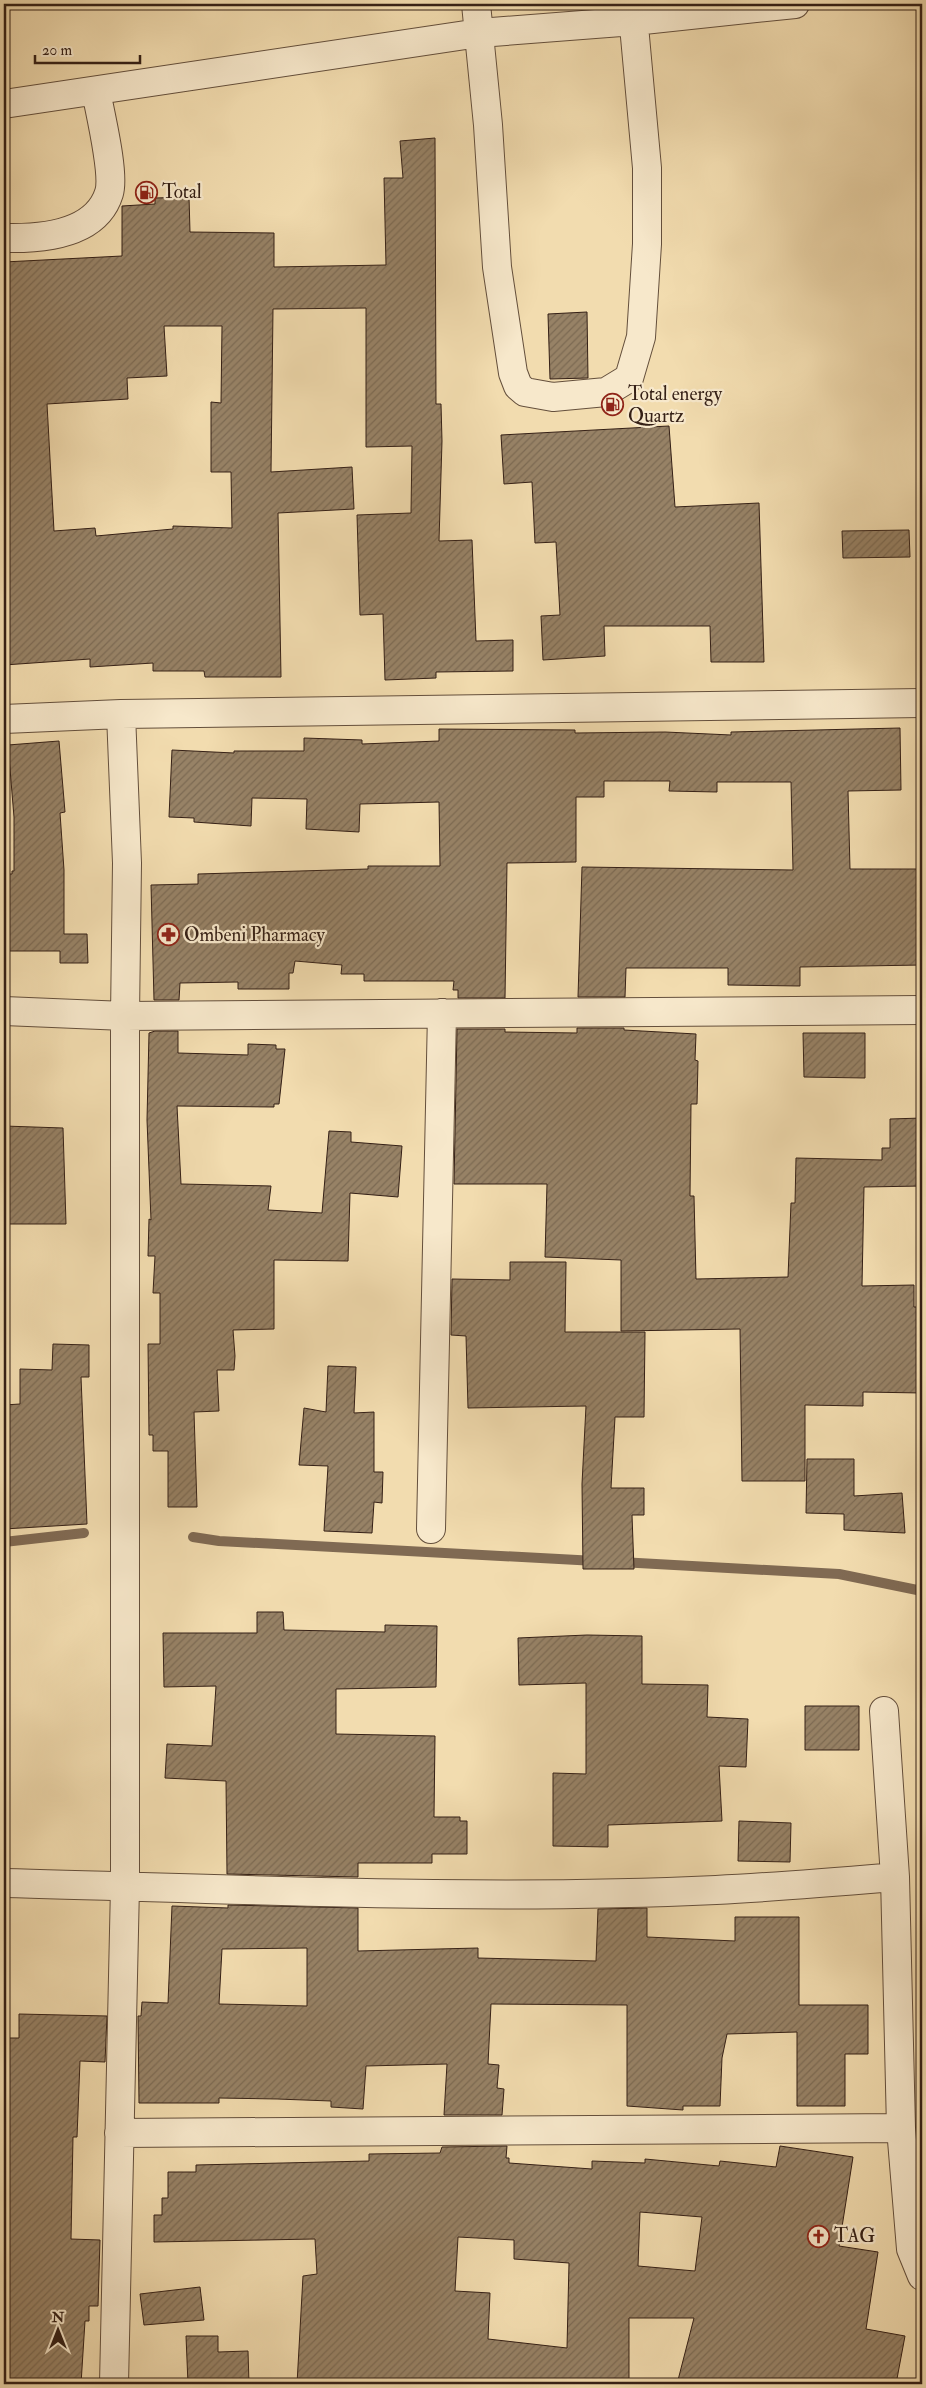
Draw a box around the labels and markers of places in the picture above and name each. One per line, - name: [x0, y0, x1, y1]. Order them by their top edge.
- fuel station icon: Total: [134, 180, 158, 204]
- place label: Total: [162, 180, 202, 204]
- place label: Total energy Quartz: [628, 382, 723, 428]
- fuel station icon: Total energy Quartz: [600, 393, 624, 417]
- pharmacy icon: Ombeni Pharmacy: [156, 923, 180, 947]
- place label: Ombeni Pharmacy: [184, 923, 325, 947]
- church icon: TAG: [806, 2224, 830, 2248]
- place label: TAG: [834, 2224, 875, 2248]

